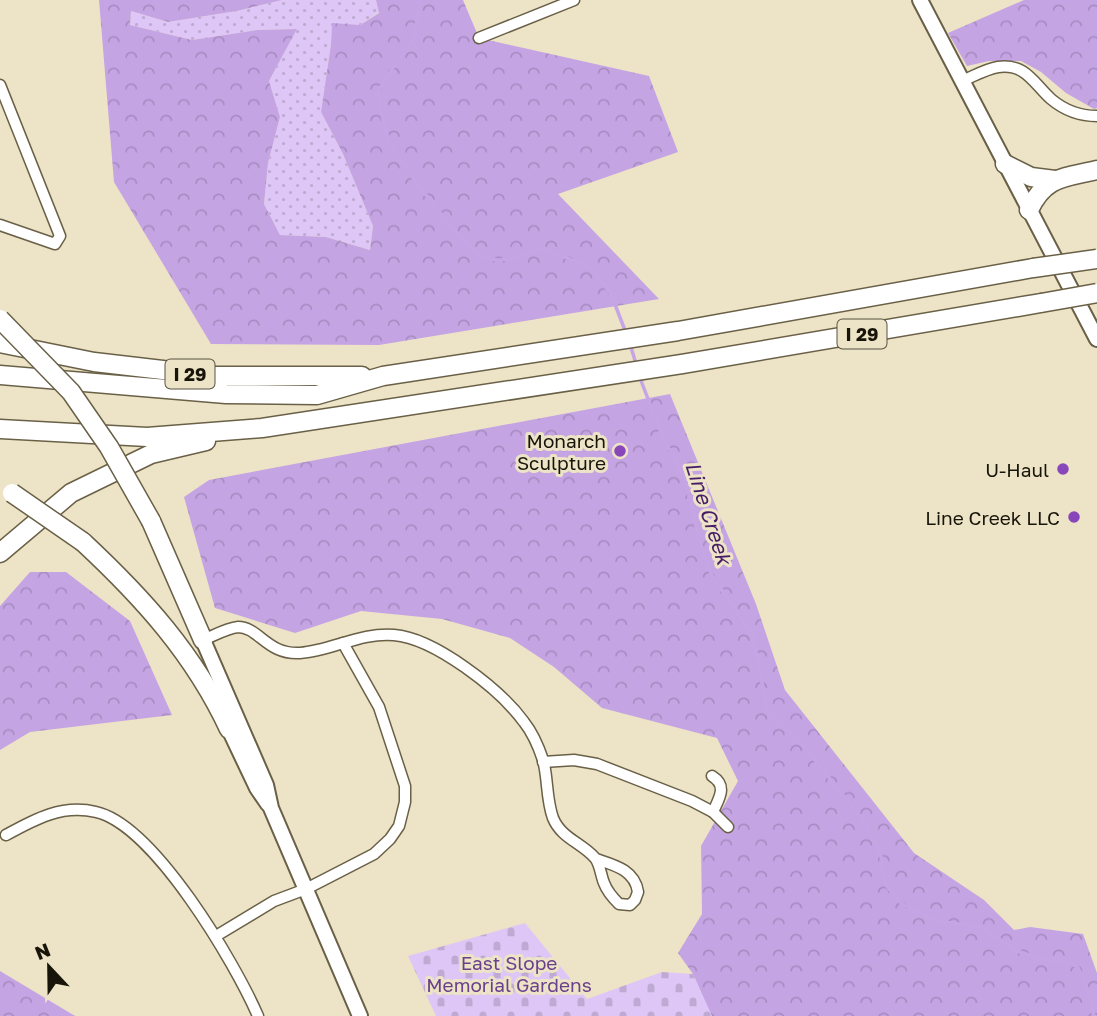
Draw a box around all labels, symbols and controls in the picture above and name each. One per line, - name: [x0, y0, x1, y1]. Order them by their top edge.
- road number: I 29: [838, 320, 886, 348]
- road number: I 29: [166, 360, 214, 388]
- place label: Monarch Sculpture: [517, 429, 606, 474]
- marker: Monarch Sculpture: [612, 443, 628, 459]
- water label: Line Creek: [680, 458, 738, 570]
- place label: U-Haul: [985, 458, 1049, 481]
- marker: U-Haul: [1055, 461, 1071, 477]
- place label: Line Creek LLC: [925, 506, 1060, 529]
- marker: Line Creek LLC: [1066, 509, 1082, 525]
- north arrow: [14, 932, 84, 1002]
- text: N: [31, 937, 53, 964]
- park label: East Slope Memorial Gardens: [426, 951, 592, 996]

